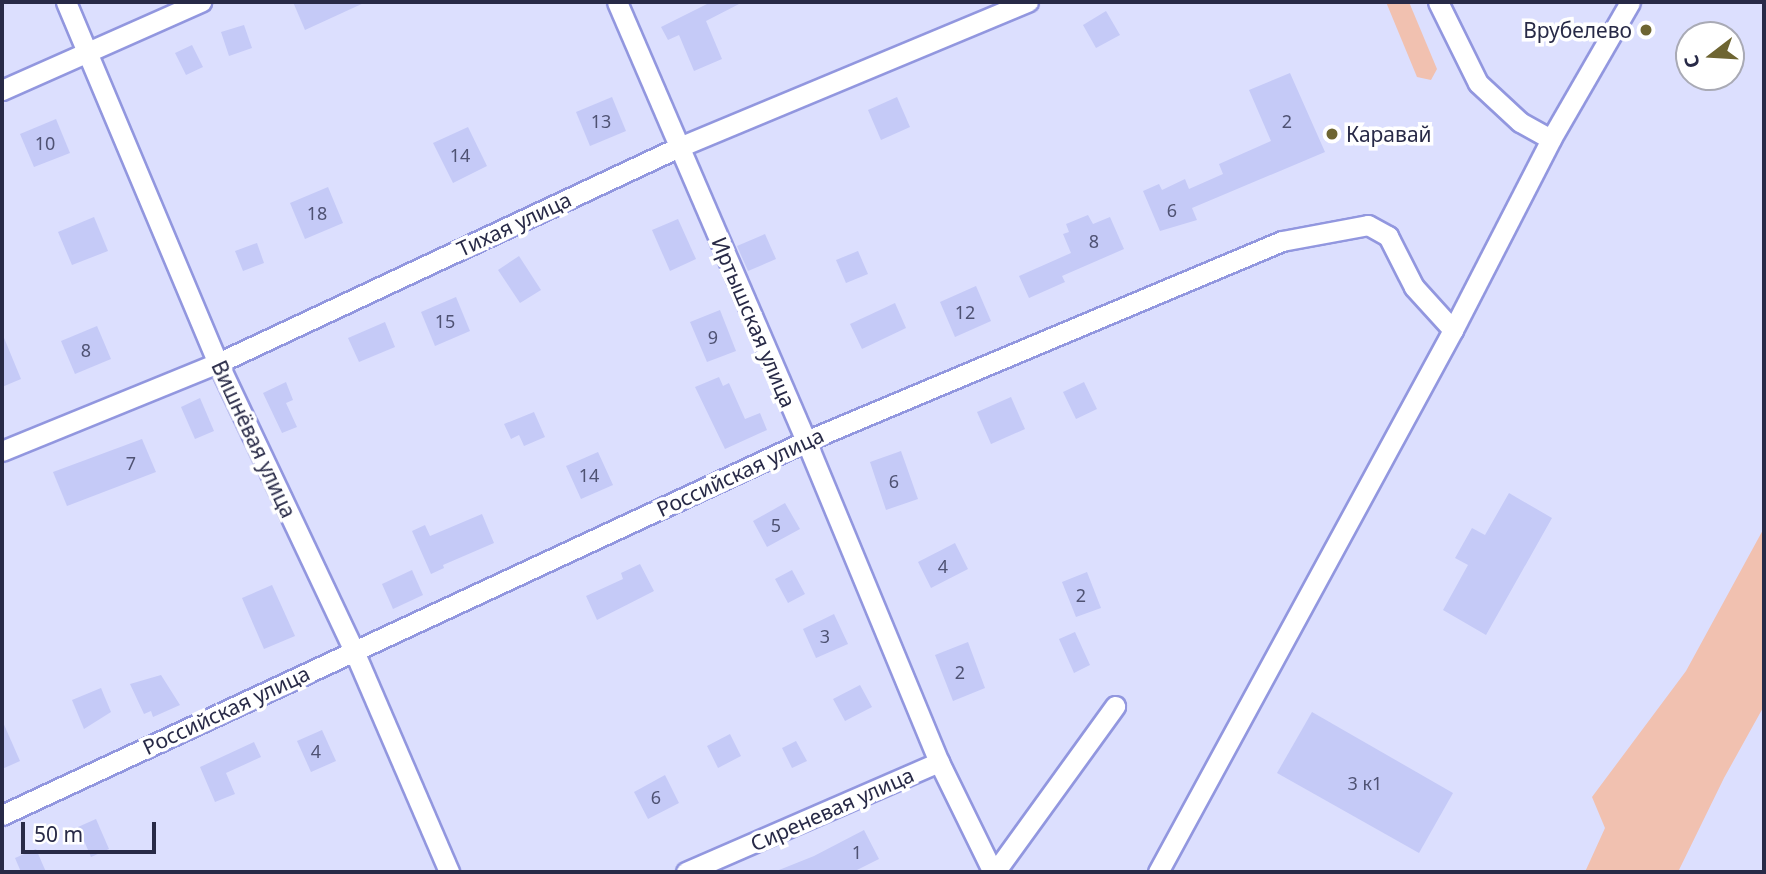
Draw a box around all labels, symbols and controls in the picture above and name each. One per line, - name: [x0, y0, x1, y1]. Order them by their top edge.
- place label: Врубелево: [1523, 17, 1632, 43]
- north arrow: [1675, 21, 1745, 91]
- marker: Врубелево: [1638, 22, 1654, 38]
- text: С: [1678, 52, 1706, 71]
- house number: 13: [591, 110, 611, 132]
- house number: 2: [1282, 110, 1292, 132]
- place label: Каравай: [1346, 121, 1432, 147]
- marker: Каравай: [1324, 126, 1340, 142]
- house number: 10: [35, 132, 55, 154]
- house number: 14: [450, 144, 470, 166]
- street label: Тихая улица: [453, 187, 575, 261]
- house number: 6: [1167, 199, 1177, 221]
- house number: 18: [307, 202, 327, 224]
- house number: 8: [1089, 230, 1099, 252]
- street label: Иртышская улица: [707, 233, 801, 411]
- house number: 12: [955, 301, 975, 323]
- house number: 15: [435, 310, 455, 332]
- house number: 9: [708, 326, 718, 348]
- house number: 8: [81, 339, 91, 361]
- street label: Вишнёвая улица: [207, 356, 301, 522]
- street label: Российская улица: [652, 422, 828, 522]
- house number: 7: [126, 452, 136, 474]
- house number: 14: [579, 464, 599, 486]
- house number: 6: [889, 470, 899, 492]
- house number: 5: [771, 514, 781, 536]
- house number: 4: [938, 555, 948, 577]
- house number: 2: [1076, 584, 1086, 606]
- house number: 3: [820, 625, 830, 647]
- street label: Российская улица: [138, 660, 314, 760]
- house number: 2: [955, 661, 965, 683]
- house number: 4: [311, 740, 321, 762]
- street label: Сиреневая улица: [747, 762, 917, 856]
- house number: 3 к1: [1348, 772, 1382, 794]
- house number: 6: [651, 786, 661, 808]
- scale bar: [24, 808, 159, 852]
- text: 50 m: [34, 820, 83, 848]
- house number: 1: [852, 841, 862, 863]

